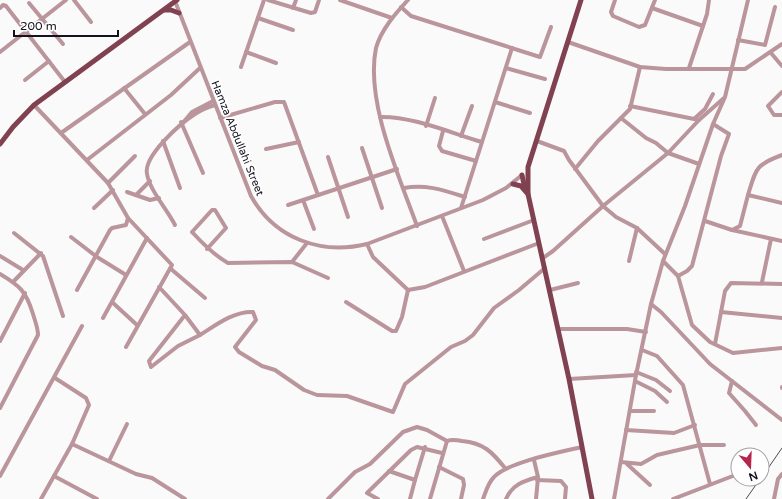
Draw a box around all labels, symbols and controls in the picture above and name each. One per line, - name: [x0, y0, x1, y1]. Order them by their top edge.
- scale bar: [14, 12, 118, 38]
- text: 200 m: [20, 19, 57, 33]
- street label: Hamza Abdullahi Street: [208, 79, 267, 198]
- north arrow: [730, 447, 770, 487]
- text: N: [747, 468, 759, 484]

